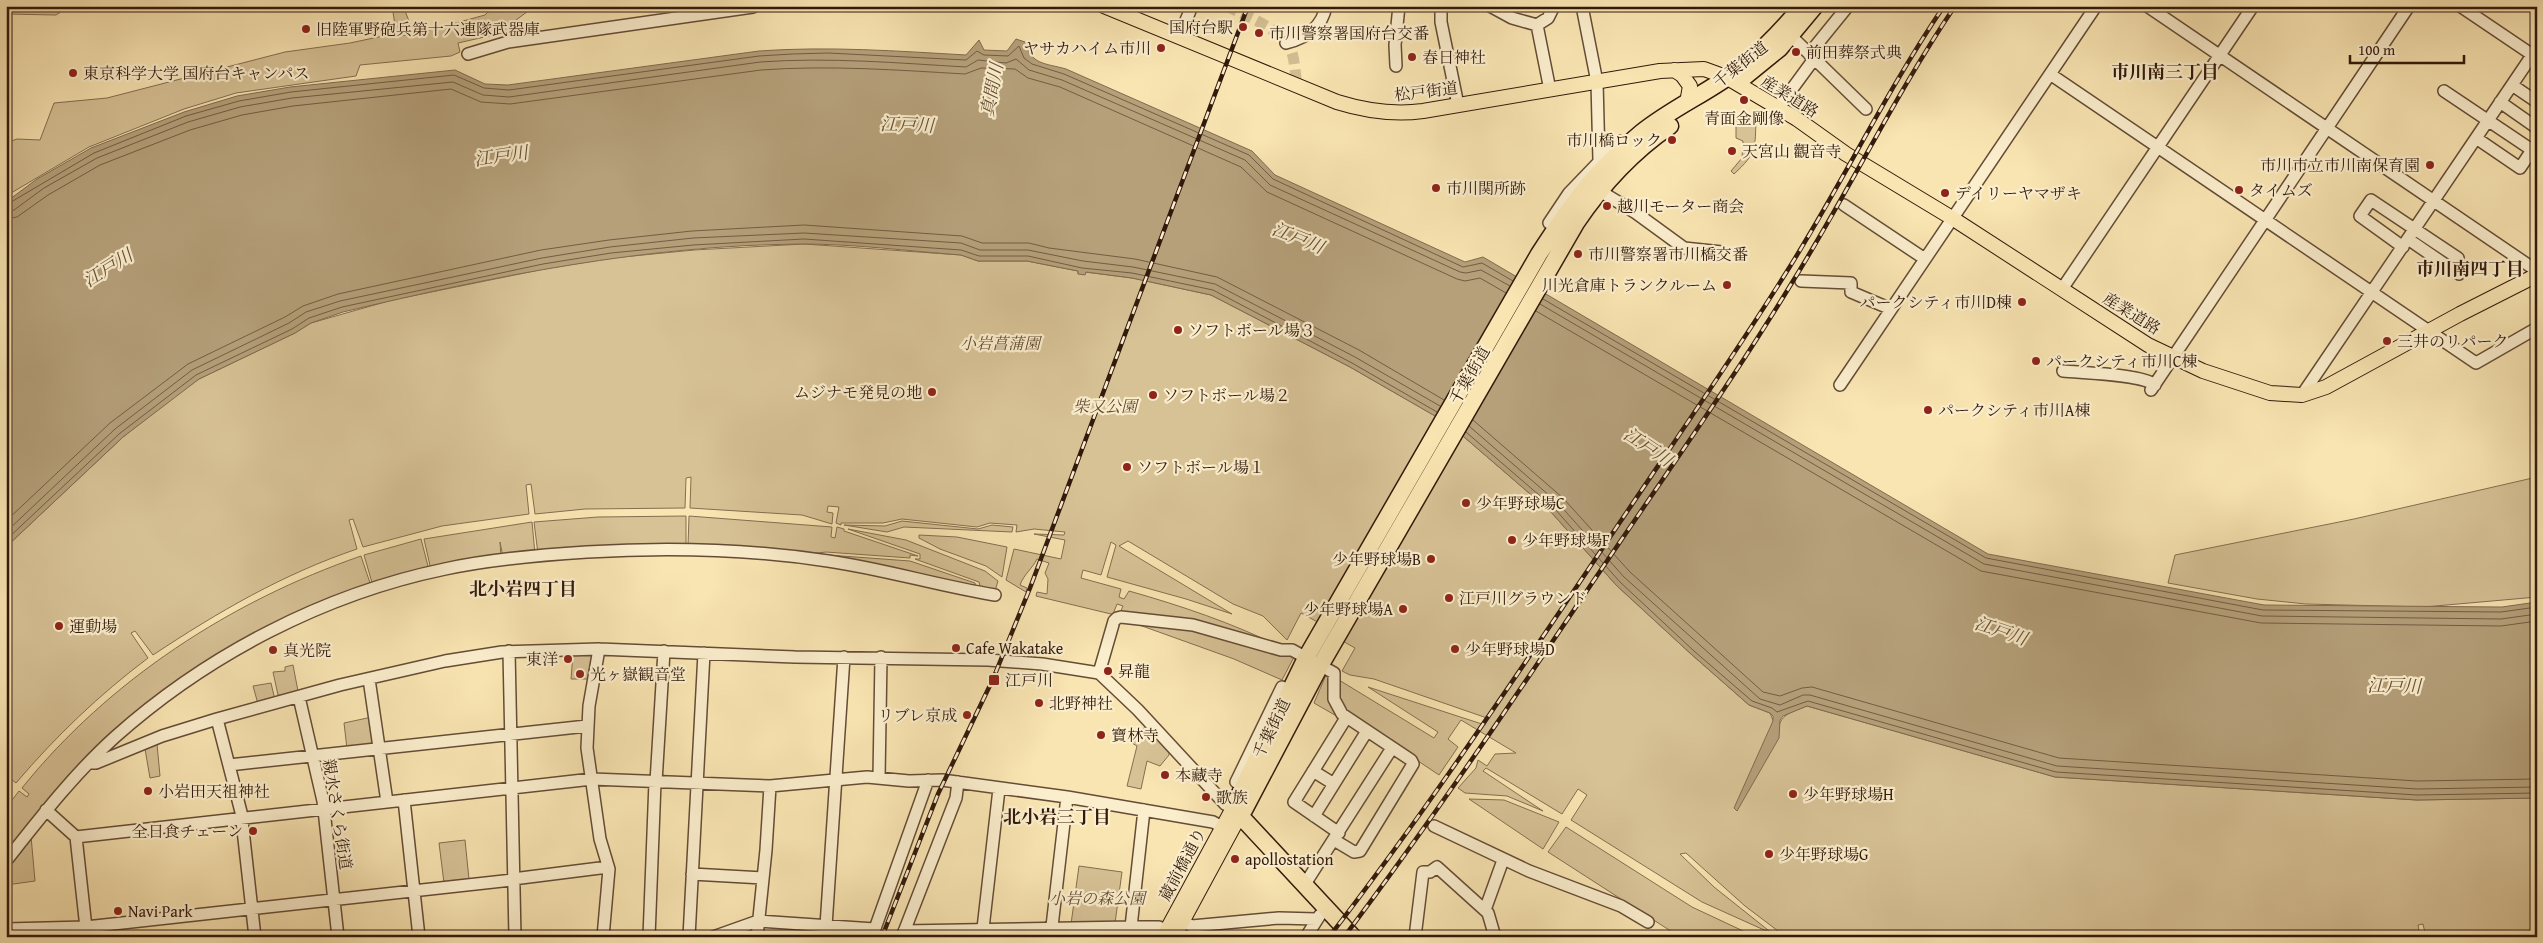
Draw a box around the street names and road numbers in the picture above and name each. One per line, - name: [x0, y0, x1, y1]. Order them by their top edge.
- street label: 千葉街道: [1707, 35, 1773, 93]
- street label: 産業道路: [1756, 69, 1824, 123]
- street label: 松戸街道: [1393, 75, 1459, 107]
- street label: 産業道路: [2098, 286, 2166, 340]
- street label: 千葉街道: [1443, 341, 1495, 409]
- street label: 千葉街道: [1246, 694, 1296, 762]
- street label: 親水さくら街道: [317, 757, 359, 871]
- street label: 蔵前橋通り: [1153, 823, 1211, 905]

